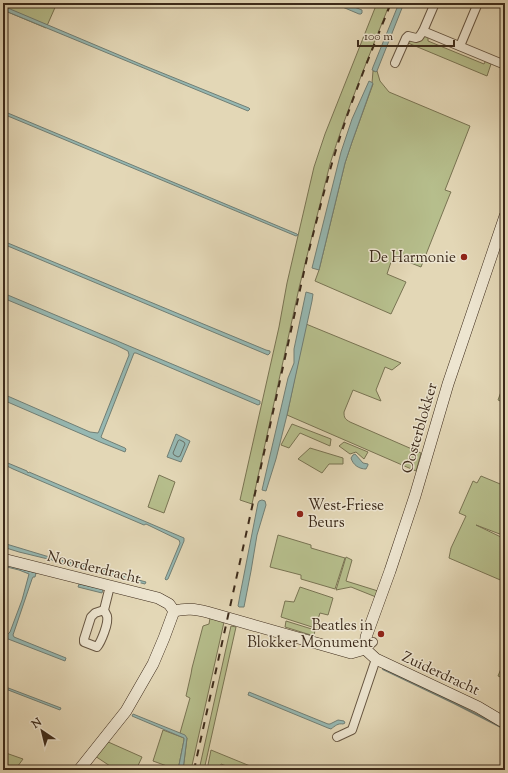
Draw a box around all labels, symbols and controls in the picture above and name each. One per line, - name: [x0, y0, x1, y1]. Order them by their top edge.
- scale bar: [358, 22, 454, 48]
- text: 100 m: [364, 28, 393, 46]
- place label: De Harmonie: [369, 248, 456, 269]
- marker: De Harmonie: [459, 252, 469, 262]
- street label: Oosterblokker: [397, 380, 444, 476]
- place label: West-Friese Beurs: [308, 496, 384, 534]
- marker: West-Friese Beurs: [295, 509, 305, 519]
- street label: Noorderdracht: [45, 547, 143, 590]
- place label: Beatles in Blokker Monument: [247, 616, 373, 654]
- marker: Beatles in Blokker Monument: [376, 629, 386, 639]
- street label: Zuiderdracht: [398, 647, 483, 701]
- north arrow: [22, 711, 62, 751]
- text: N: [28, 714, 45, 733]

